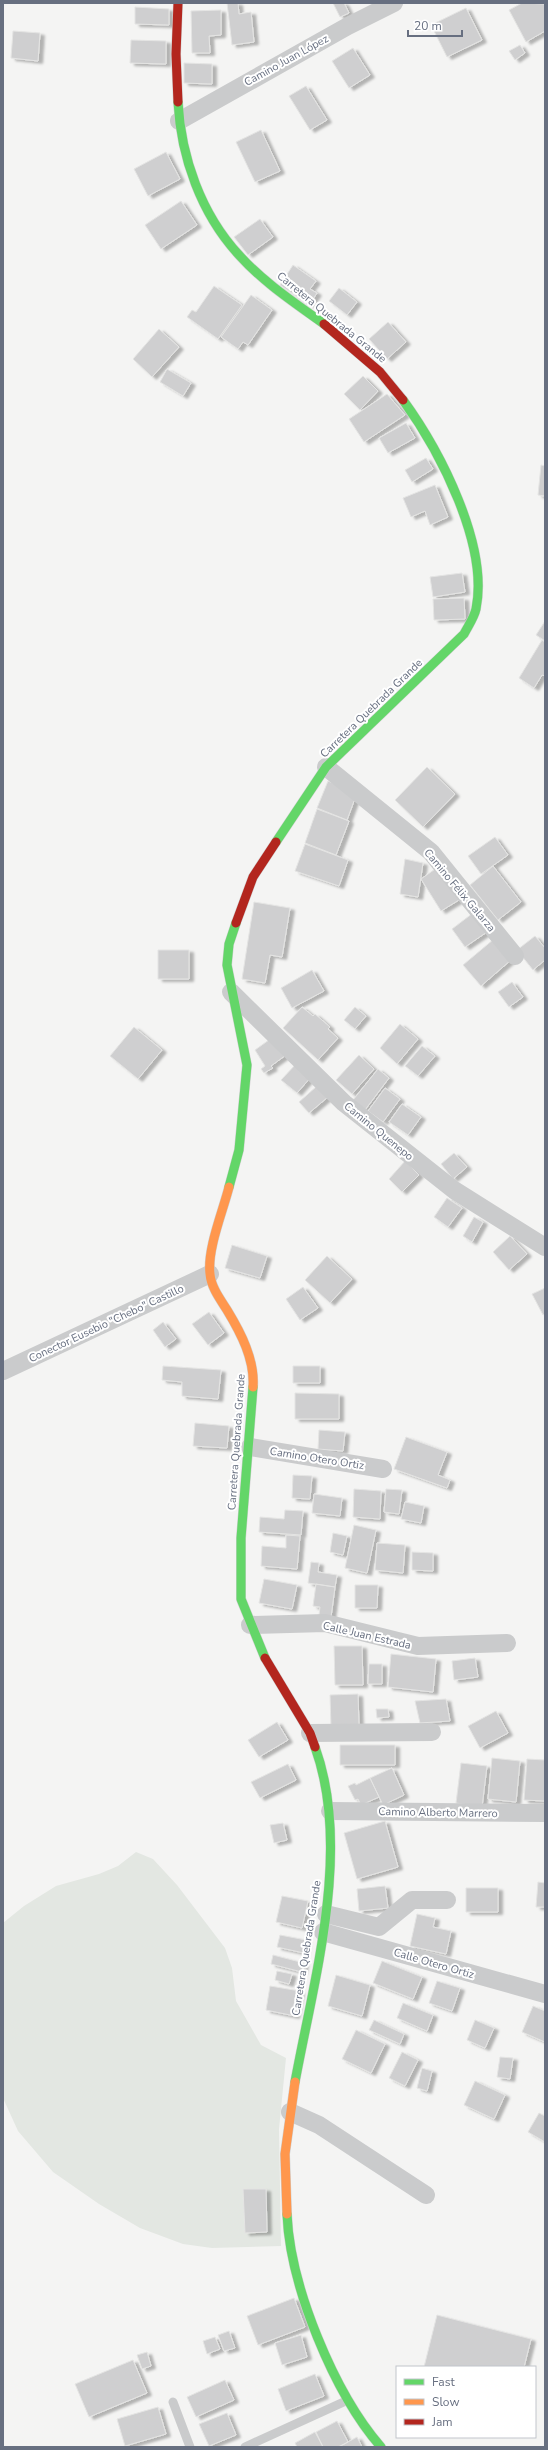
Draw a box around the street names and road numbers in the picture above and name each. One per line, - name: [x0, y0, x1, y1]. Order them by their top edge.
- street label: Camino Juan López: [241, 31, 331, 90]
- street label: Carretera Quebrada Grande: [274, 269, 390, 366]
- street label: Carretera Quebrada Grande: [317, 655, 426, 761]
- street label: Camino Félix Galarza: [420, 846, 499, 935]
- street label: Camino Quenepo: [341, 1099, 417, 1164]
- street label: Conector Eusebio "Chebo" Castillo: [26, 1281, 186, 1366]
- street label: Carretera Quebrada Grande: [224, 1373, 249, 1511]
- street label: Camino Otero Ortiz: [269, 1444, 365, 1473]
- street label: Calle Juan Estrada: [321, 1618, 413, 1653]
- street label: Camino Alberto Marrero: [378, 1804, 498, 1821]
- street label: Carretera Quebrada Grande: [288, 1879, 325, 2017]
- street label: Calle Otero Ortiz: [392, 1945, 476, 1982]

